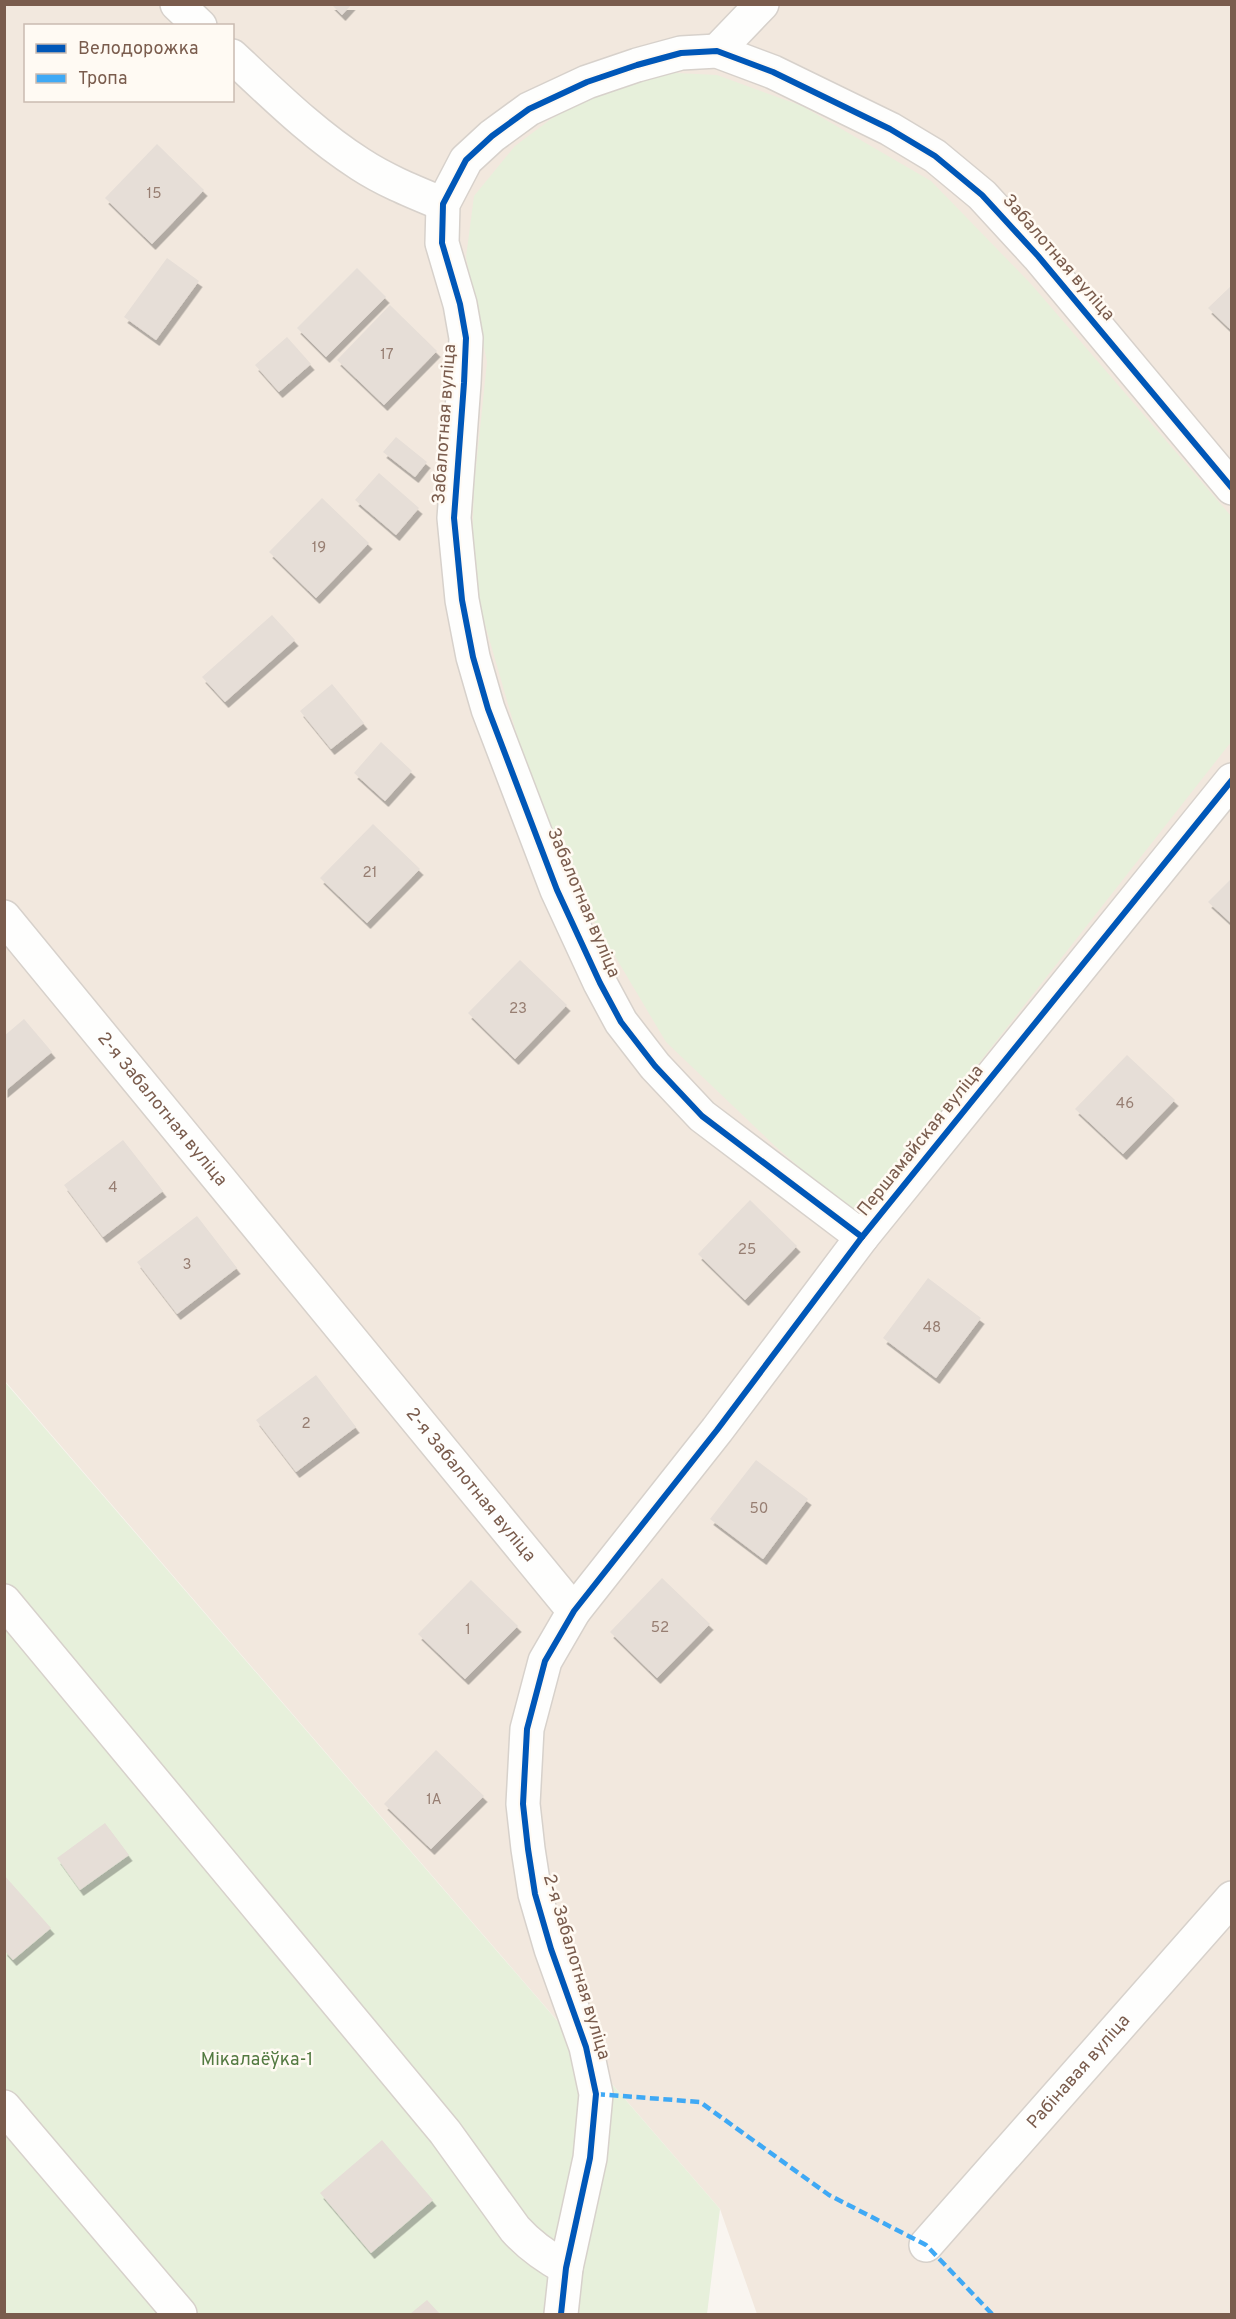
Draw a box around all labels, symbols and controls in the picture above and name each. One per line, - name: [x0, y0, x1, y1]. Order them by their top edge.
- legend: [24, 24, 234, 102]
- text: Велодорожка: [78, 38, 198, 61]
- text: Тропа: [78, 68, 127, 91]
- house number: 15: [147, 185, 161, 204]
- street label: Забалотная вуліца: [997, 190, 1119, 326]
- street label: Забалотная вуліца: [428, 343, 462, 505]
- house number: 17: [380, 346, 394, 365]
- house number: 19: [312, 539, 326, 558]
- street label: Забалотная вуліца: [541, 825, 625, 981]
- house number: 21: [363, 864, 377, 883]
- house number: 23: [509, 1000, 527, 1019]
- street label: 2-я Забалотная вуліца: [92, 1028, 232, 1191]
- street label: Першамайская вуліца: [853, 1061, 989, 1221]
- house number: 46: [1116, 1095, 1134, 1114]
- house number: 4: [108, 1179, 118, 1198]
- house number: 25: [738, 1241, 756, 1260]
- house number: 3: [182, 1256, 192, 1275]
- house number: 48: [923, 1319, 941, 1338]
- street label: 2-я Забалотная вуліца: [400, 1403, 541, 1567]
- house number: 2: [301, 1415, 311, 1434]
- house number: 50: [750, 1500, 768, 1519]
- house number: 52: [651, 1619, 669, 1638]
- house number: 1: [465, 1621, 471, 1640]
- house number: 1А: [426, 1791, 442, 1810]
- street label: 2-я Забалотная вуліца: [537, 1871, 615, 2063]
- street label: Рабінавая вуліца: [1022, 2010, 1135, 2134]
- park label: Мікалаёўка-1: [201, 2049, 313, 2072]

